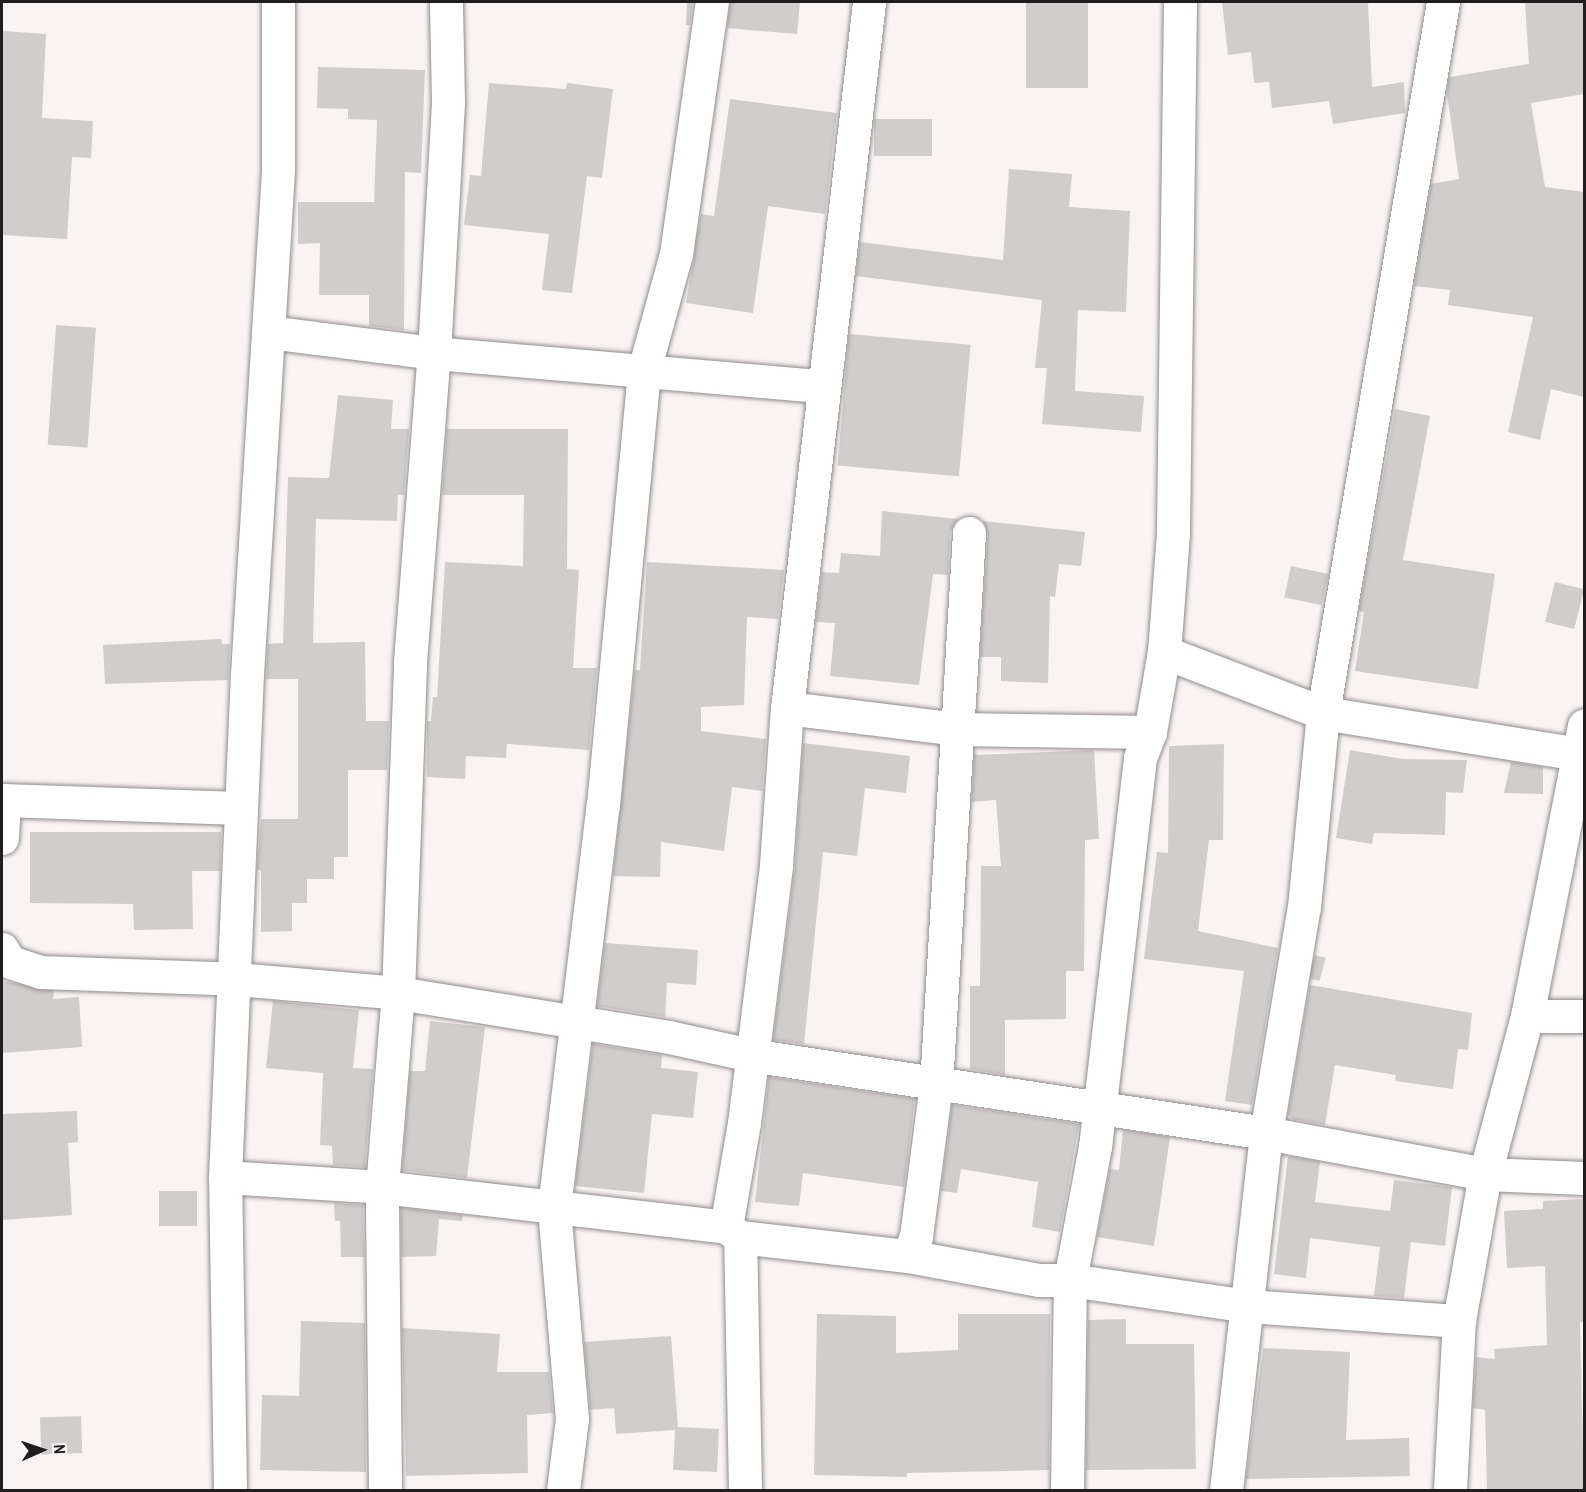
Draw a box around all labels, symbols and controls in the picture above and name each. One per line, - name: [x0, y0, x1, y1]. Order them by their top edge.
- north arrow: [12, 1420, 72, 1480]
- text: N: [49, 1444, 71, 1454]

